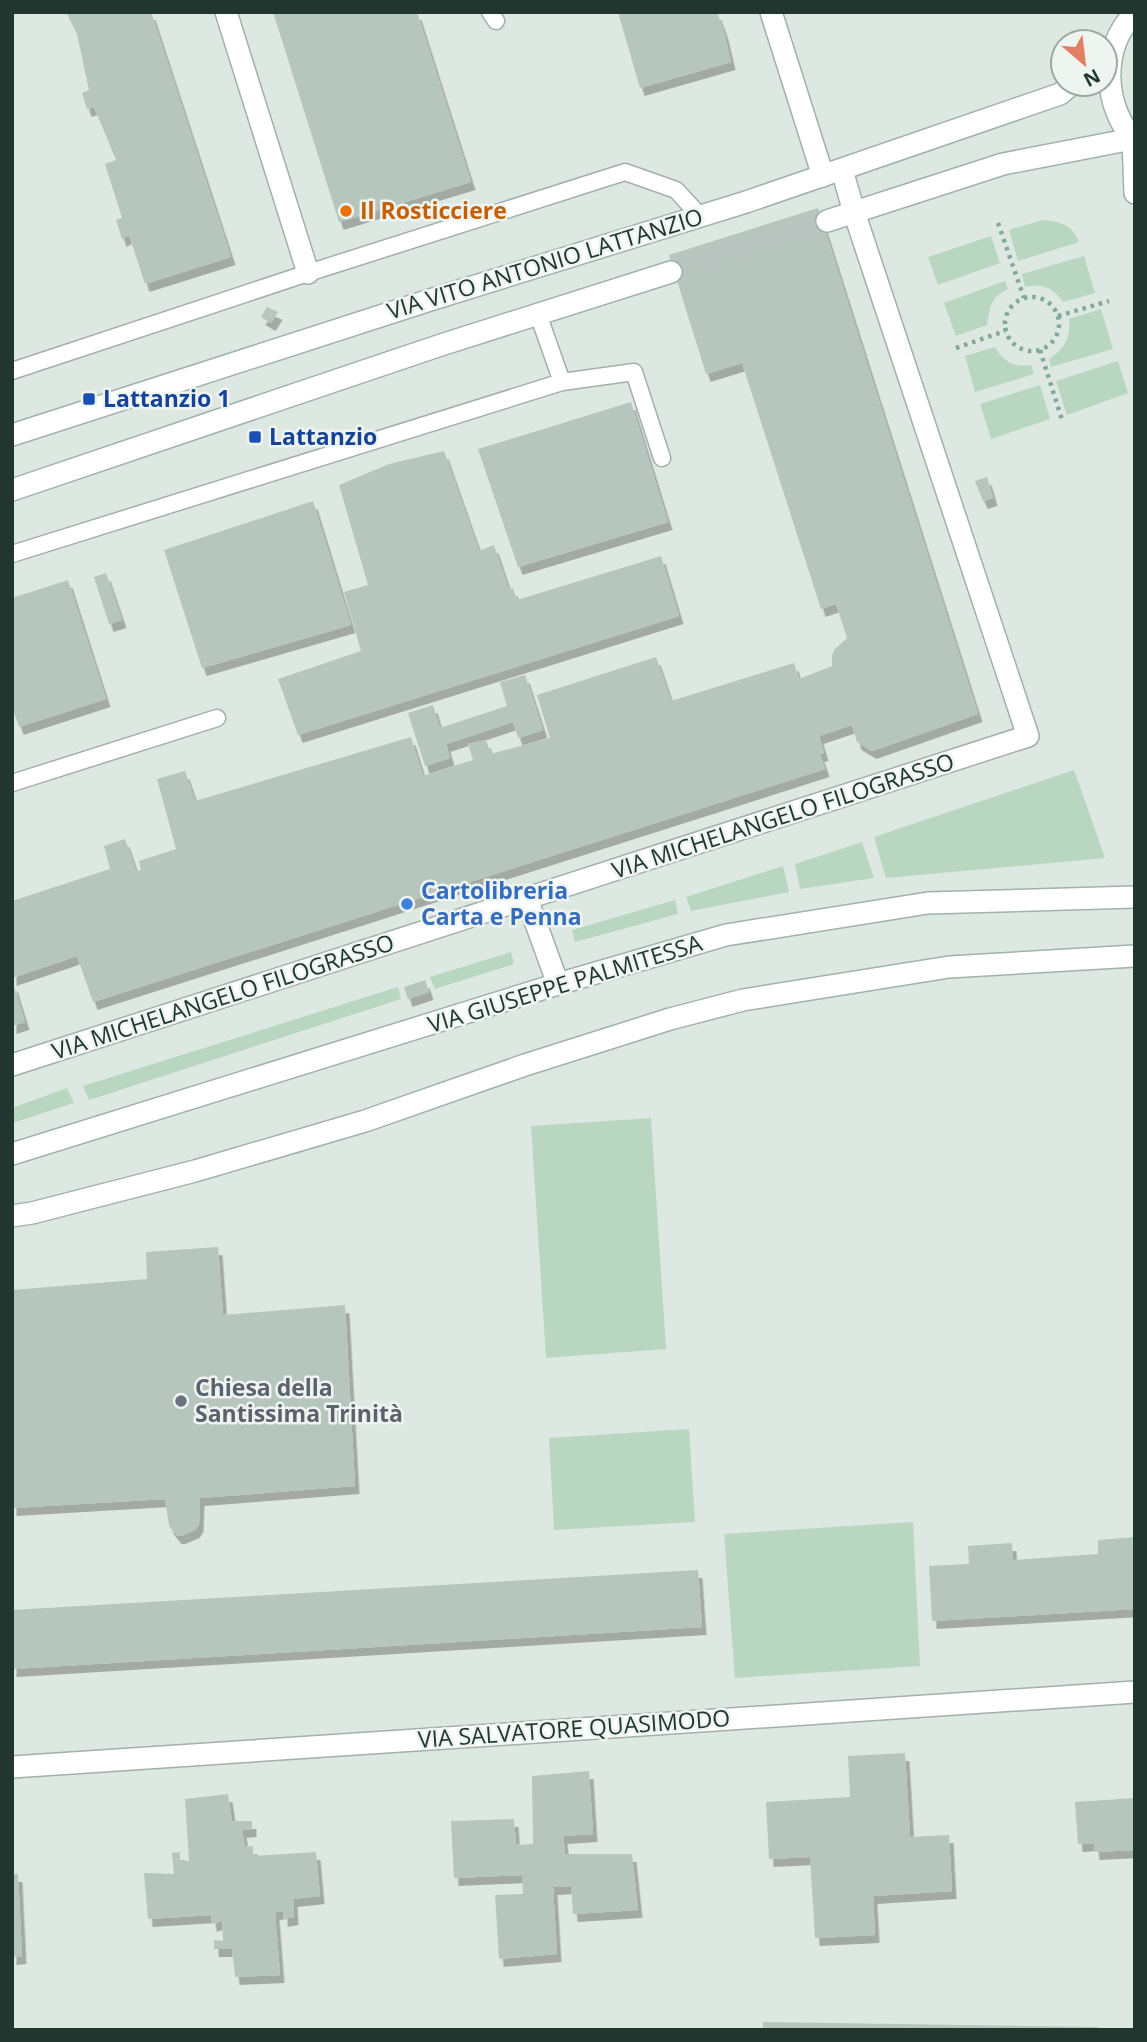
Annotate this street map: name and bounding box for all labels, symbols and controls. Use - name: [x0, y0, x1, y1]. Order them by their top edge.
- north arrow: [1049, 28, 1119, 98]
- text: N: [1079, 63, 1105, 93]
- place label: Il Rosticciere: [360, 194, 507, 226]
- street label: VIA VITO ANTONIO LATTANZIO: [383, 200, 706, 326]
- marker: Il Rosticciere: [338, 203, 354, 219]
- place label: Lattanzio 1: [103, 382, 230, 414]
- marker: Lattanzio 1: [81, 391, 97, 407]
- place label: Lattanzio: [269, 420, 377, 452]
- marker: Lattanzio: [247, 429, 263, 445]
- street label: VIA MICHELANGELO FILOGRASSO: [608, 745, 958, 886]
- place label: Cartolibreria Carta e Penna: [421, 874, 582, 932]
- marker: Cartolibreria Carta e Penna: [399, 896, 415, 912]
- street label: VIA MICHELANGELO FILOGRASSO: [48, 926, 398, 1067]
- street label: VIA GIUSEPPE PALMITESSA: [424, 926, 706, 1040]
- place label: Chiesa della Santissima Trinità: [195, 1371, 403, 1429]
- marker: Chiesa della Santissima Trinità: [173, 1393, 189, 1409]
- street label: VIA SALVATORE QUASIMODO: [417, 1701, 731, 1755]

